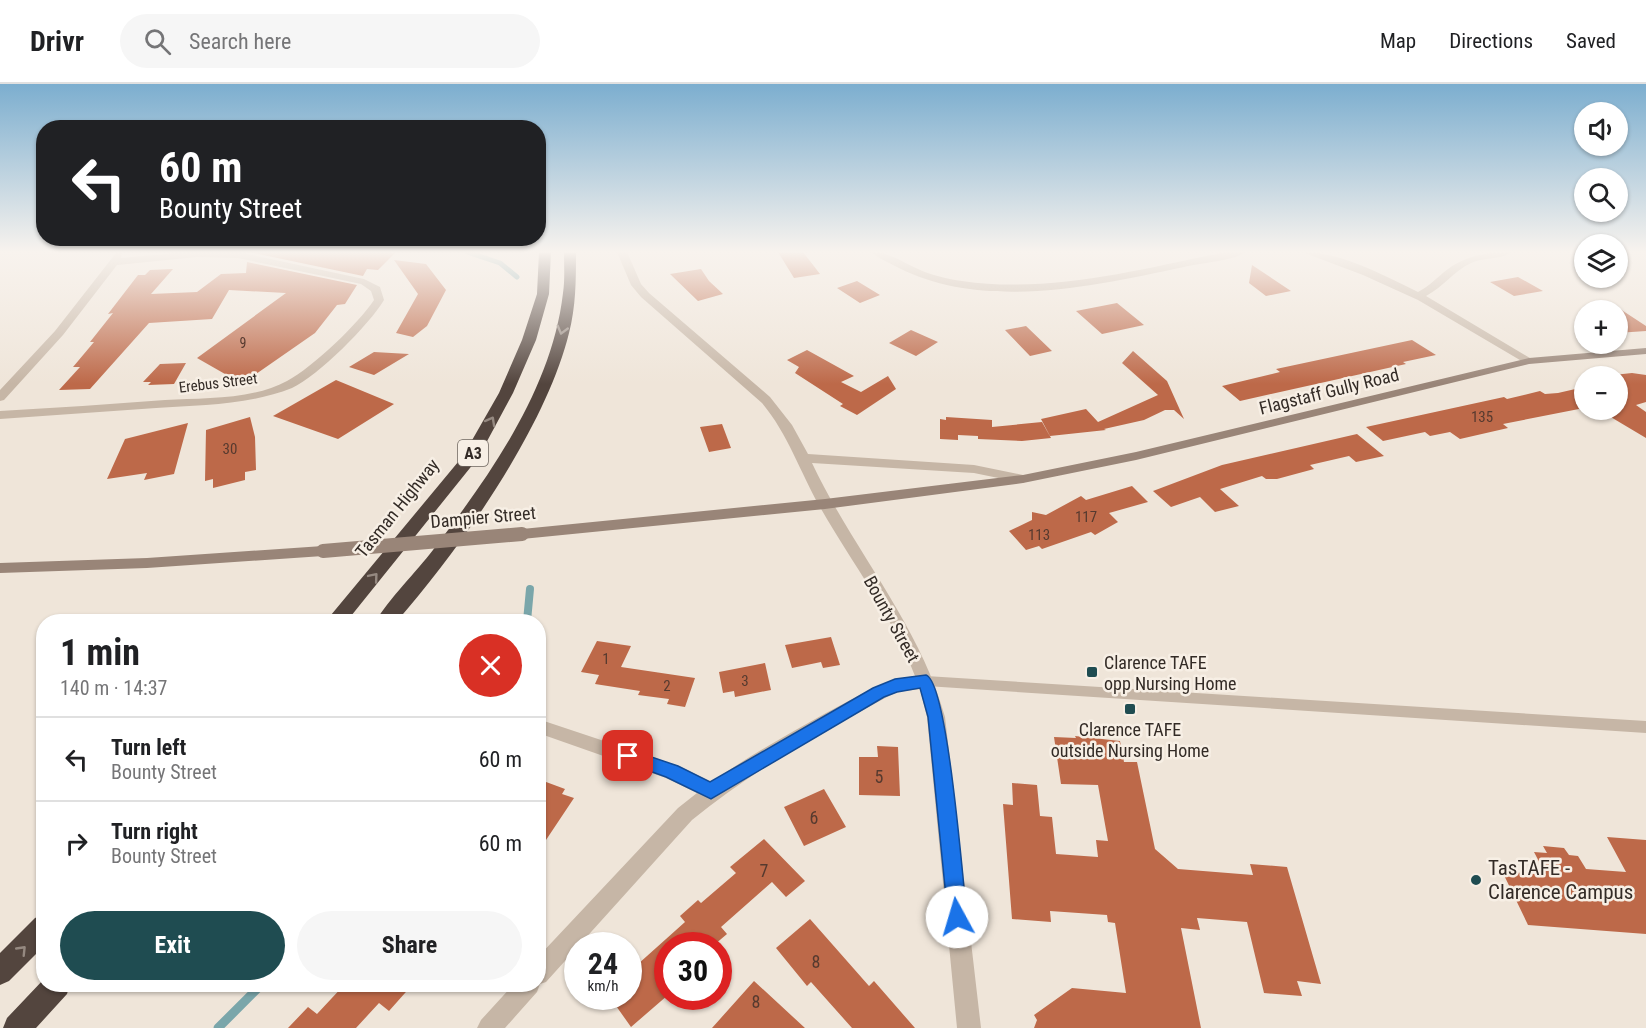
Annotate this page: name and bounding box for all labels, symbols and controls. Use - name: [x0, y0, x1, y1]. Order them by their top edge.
- search box: [120, 14, 540, 68]
- text: Drivr: [30, 25, 84, 58]
- icon: search: [141, 25, 174, 58]
- text: Search here: [189, 29, 291, 54]
- text: Map: [1380, 29, 1416, 53]
- text: Directions: [1449, 29, 1533, 53]
- text: Saved: [1566, 29, 1616, 53]
- map controls: [1574, 102, 1628, 420]
- button: sound: [1574, 102, 1628, 156]
- text: 60 m: [159, 143, 242, 192]
- icon: left: [60, 144, 138, 222]
- button: search: [1574, 168, 1628, 222]
- text: Bounty Street: [159, 193, 302, 225]
- button: layers: [1574, 234, 1628, 288]
- button: +: [1574, 300, 1628, 354]
- one-way arrow: [557, 325, 570, 335]
- house number: 9: [240, 335, 246, 351]
- street label: Flagstaff Gully Road: [1257, 363, 1401, 419]
- button: −: [1574, 366, 1628, 420]
- street label: Erebus Street: [178, 369, 258, 397]
- house number: 135: [1471, 408, 1493, 426]
- one-way arrow: [484, 417, 495, 427]
- house number: 30: [223, 440, 237, 458]
- road number: A3: [458, 440, 488, 466]
- street label: Tasman Highway: [351, 454, 443, 562]
- street label: Dampier Street: [429, 502, 537, 532]
- house number: 117: [1075, 508, 1097, 526]
- house number: 113: [1028, 526, 1050, 544]
- street label: Bounty Street: [860, 572, 924, 666]
- one-way arrow: [367, 573, 378, 584]
- text: 1 min: [60, 632, 140, 674]
- button: close: [459, 634, 522, 697]
- house number: 1: [602, 650, 610, 668]
- place label: Clarence TAFE opp Nursing Home: [1104, 652, 1237, 694]
- marker: Clarence TAFE opp Nursing Home: [1085, 665, 1099, 679]
- house number: 3: [741, 672, 749, 690]
- text: 140 m · 14:37: [60, 676, 167, 700]
- house number: 2: [663, 677, 671, 695]
- marker: Clarence TAFE outside Nursing Home: [1123, 702, 1137, 716]
- place label: Clarence TAFE outside Nursing Home: [1051, 719, 1209, 761]
- pin: [602, 730, 653, 781]
- text: Turn left: [111, 735, 186, 760]
- icon: arrive: [611, 739, 644, 772]
- icon: left: [60, 743, 93, 776]
- text: 60 m: [479, 747, 522, 772]
- text: Bounty Street: [111, 760, 217, 784]
- house number: 5: [875, 766, 884, 787]
- house number: 6: [810, 807, 818, 828]
- text: Turn right: [111, 819, 198, 844]
- icon: right: [60, 827, 93, 860]
- text: 60 m: [479, 831, 522, 856]
- text: Bounty Street: [111, 844, 217, 868]
- place label: TasTAFE - Clarence Campus: [1488, 856, 1633, 904]
- house number: 7: [760, 860, 769, 881]
- marker: TasTAFE - Clarence Campus: [1469, 873, 1483, 887]
- position arrow: [925, 885, 989, 949]
- button: Exit: [60, 911, 285, 980]
- button: Share: [297, 911, 522, 980]
- speed limit sign: 30: [654, 932, 732, 1010]
- one-way arrow: [14, 946, 25, 957]
- text: 24: [588, 946, 618, 981]
- house number: 8: [812, 951, 820, 972]
- text: km/h: [588, 977, 618, 995]
- house number: 8: [752, 991, 760, 1012]

